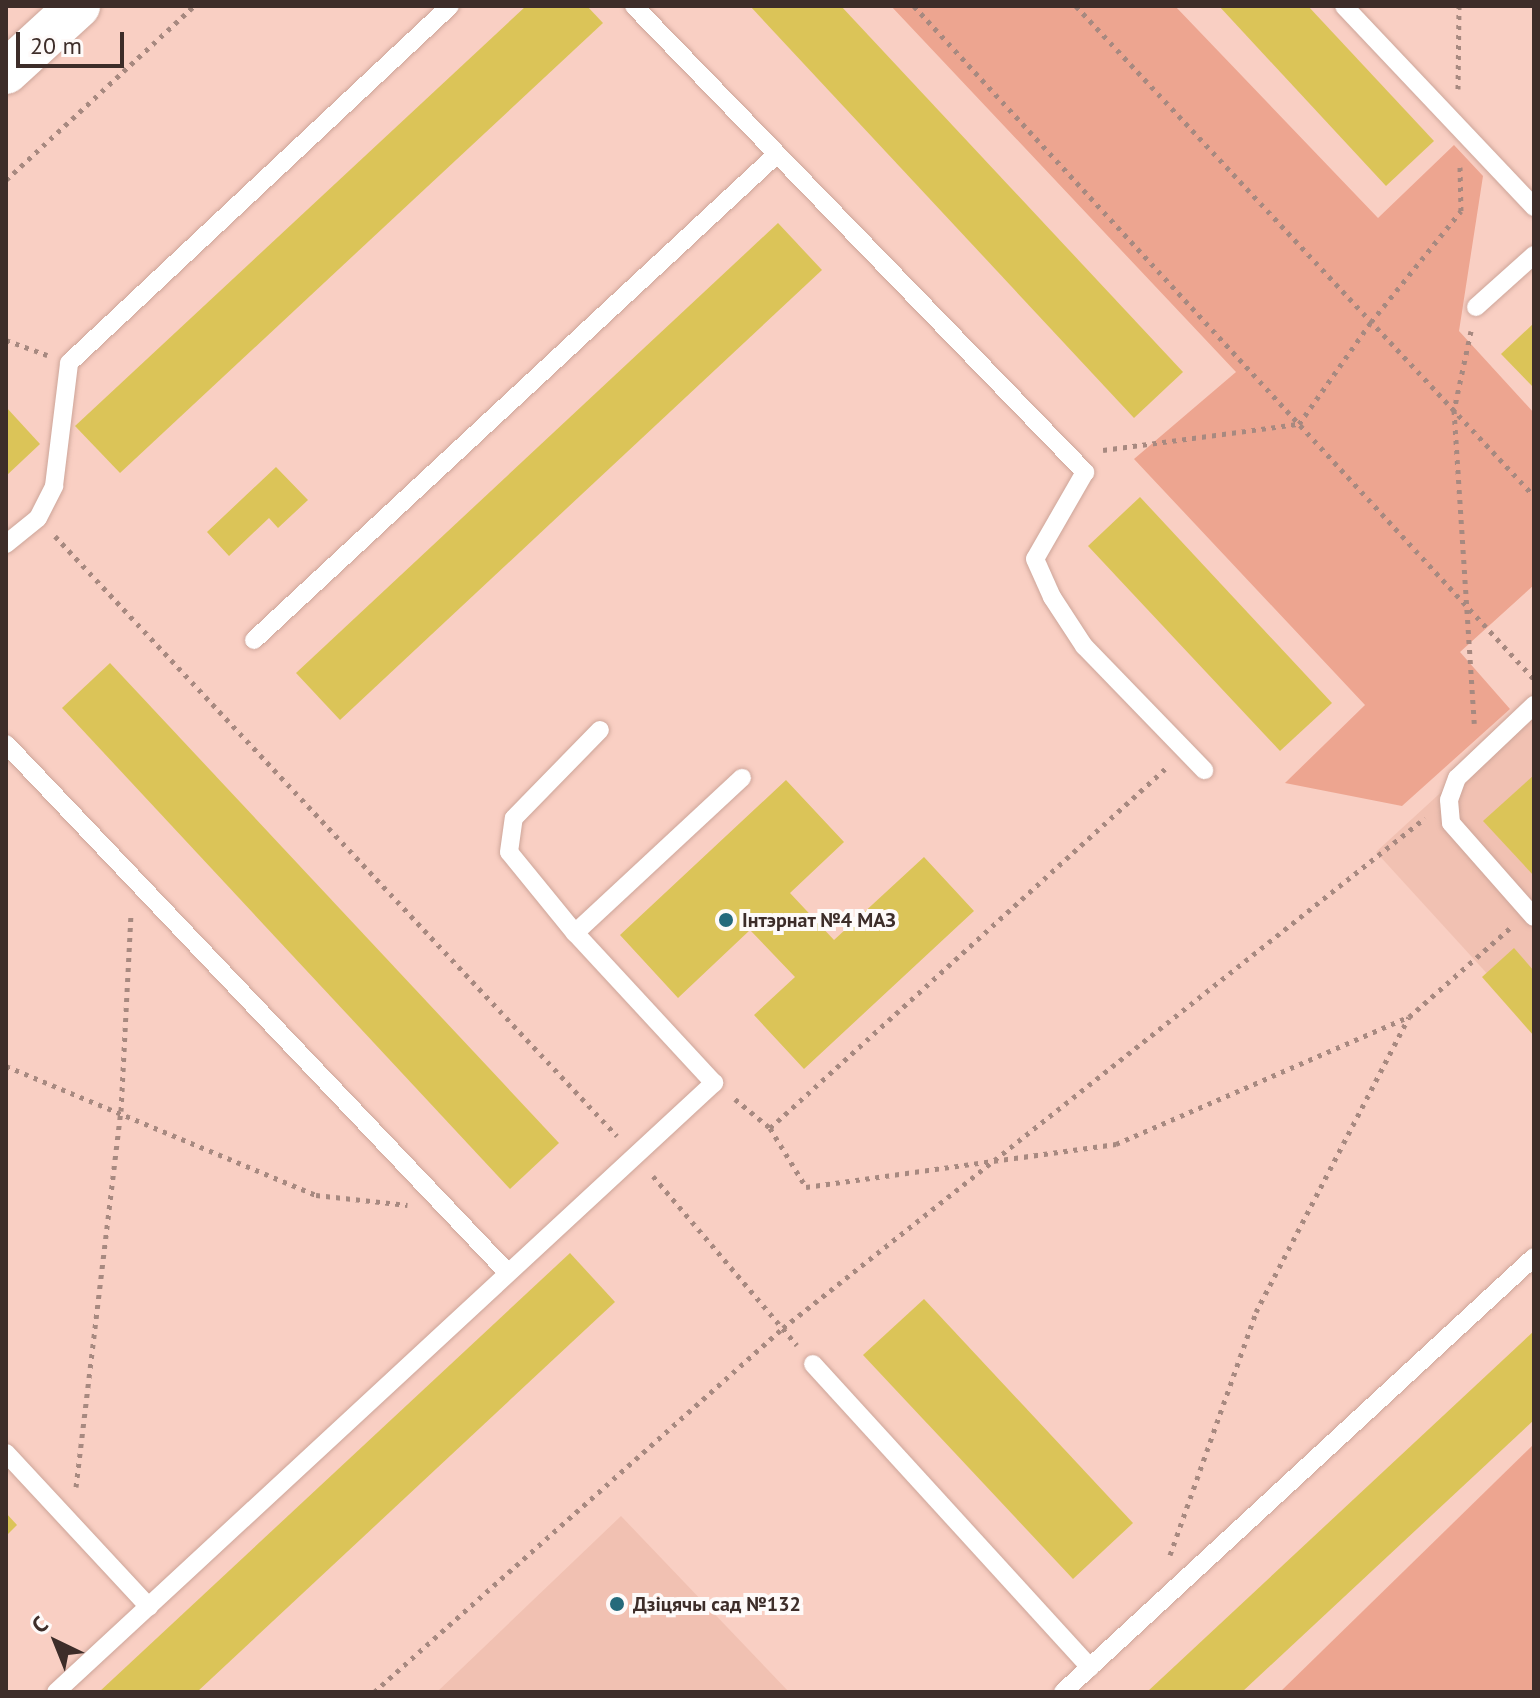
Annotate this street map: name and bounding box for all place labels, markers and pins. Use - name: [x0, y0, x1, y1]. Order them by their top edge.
- place label: Інтэрнат №4 МАЗ: [742, 908, 896, 932]
- marker: Інтэрнат №4 МАЗ: [717, 911, 735, 929]
- place label: Дзіцячы сад №132: [633, 1592, 801, 1616]
- marker: Дзіцячы сад №132: [608, 1595, 626, 1613]

